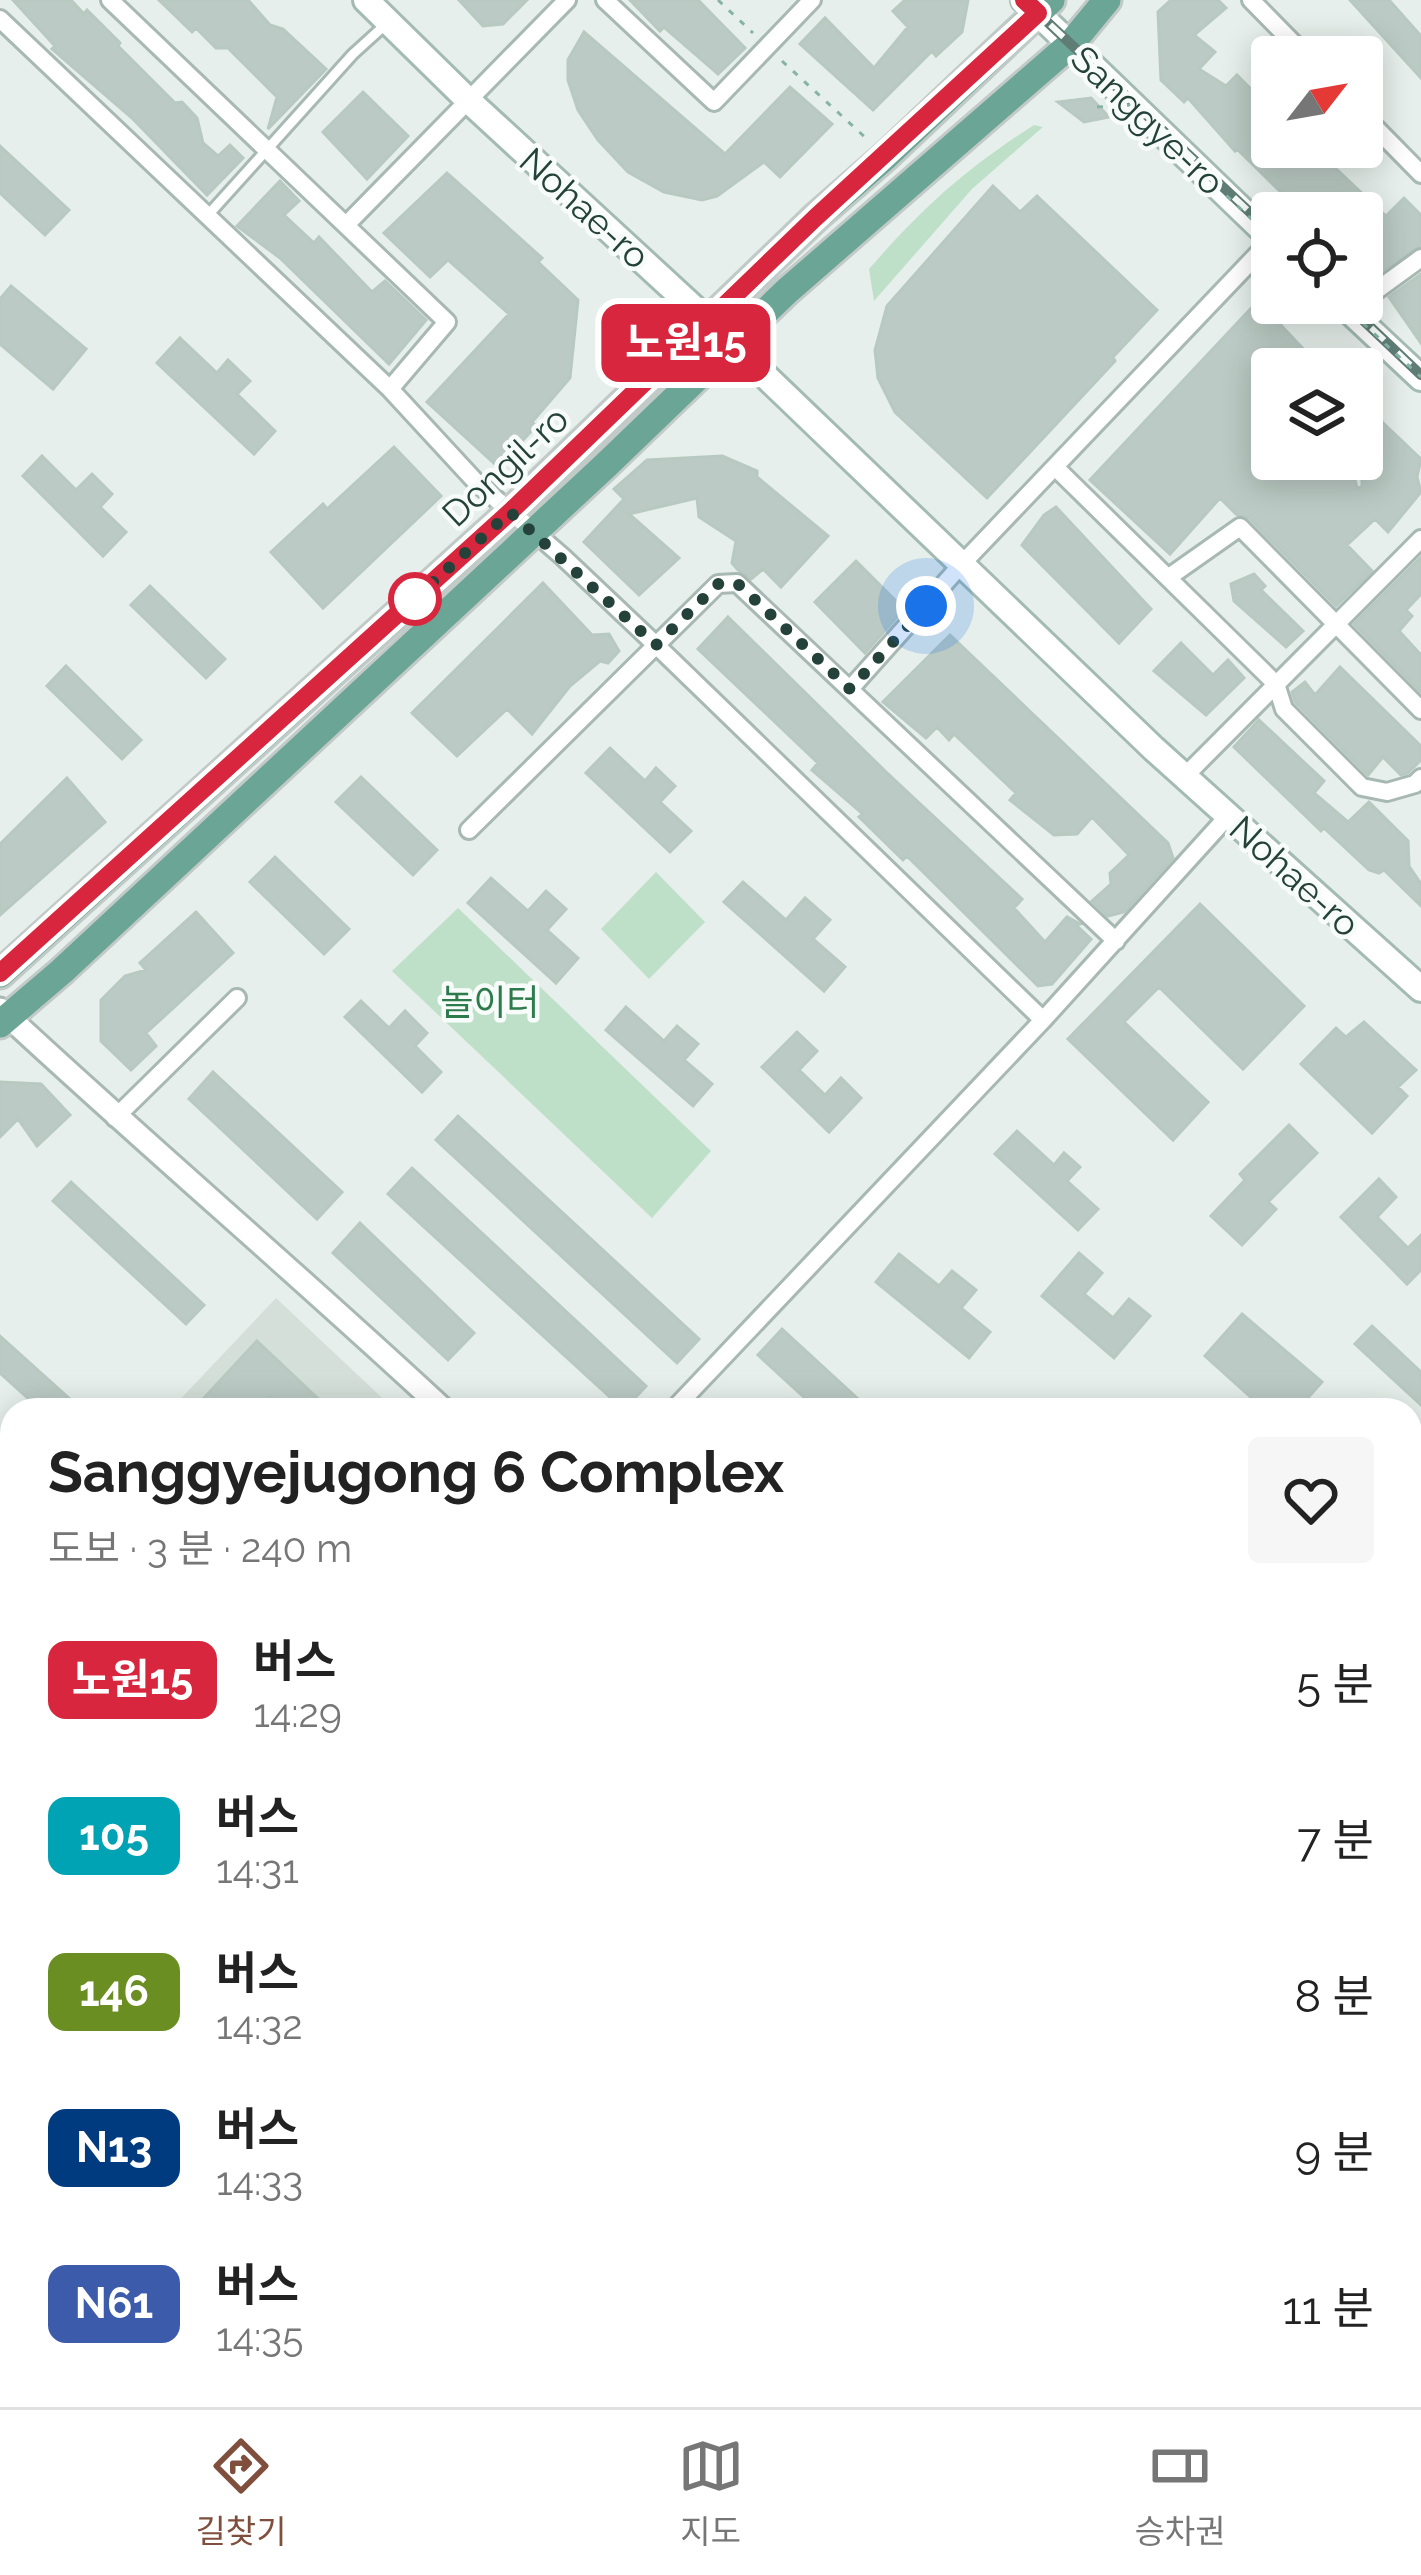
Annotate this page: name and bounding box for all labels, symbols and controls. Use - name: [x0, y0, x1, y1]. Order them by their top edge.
- north arrow: [1251, 36, 1383, 168]
- map controls: [1251, 36, 1383, 480]
- street label: Sanggye-ro: [1063, 37, 1233, 203]
- street label: Nohae-ro: [512, 139, 658, 277]
- button: locate: [1251, 192, 1383, 324]
- line badge: 노원15: [602, 304, 770, 382]
- text: 노원15: [625, 318, 747, 367]
- button: layers: [1251, 348, 1383, 480]
- street label: Dongil-ro: [434, 397, 576, 535]
- unlabelled marker: [390, 574, 440, 624]
- your location: [896, 576, 956, 636]
- street label: Nohae-ro: [1222, 807, 1368, 945]
- park label: 놀이터: [440, 981, 540, 1023]
- button: heart: [1248, 1437, 1374, 1563]
- text: Sanggyejugong 6 Complex: [48, 1438, 784, 1505]
- text: 도보 · 3 분 · 240 m: [48, 1525, 352, 1571]
- text: 버스: [253, 1635, 336, 1688]
- text: 노원15: [72, 1655, 193, 1704]
- text: 5 분: [1297, 1658, 1374, 1711]
- text: 14:29: [253, 1690, 342, 1736]
- text: 버스: [216, 1791, 299, 1844]
- text: 105: [79, 1811, 149, 1860]
- text: 7 분: [1297, 1814, 1374, 1867]
- text: 14:31: [216, 1846, 299, 1892]
- text: 버스: [216, 1947, 299, 2000]
- text: 146: [79, 1967, 149, 2016]
- text: 8 분: [1294, 1970, 1374, 2023]
- text: 14:32: [216, 2002, 302, 2048]
- text: 버스: [216, 2103, 299, 2156]
- text: N13: [76, 2123, 152, 2172]
- text: 9 분: [1295, 2126, 1374, 2179]
- text: 14:33: [216, 2158, 303, 2204]
- text: 버스: [216, 2259, 299, 2312]
- text: N61: [75, 2279, 153, 2328]
- text: 11 분: [1283, 2282, 1374, 2335]
- text: 14:35: [216, 2314, 303, 2360]
- tab: 길찾기: [195, 2433, 287, 2553]
- tab: 지도: [678, 2433, 744, 2553]
- tab: 승차권: [1134, 2433, 1226, 2553]

